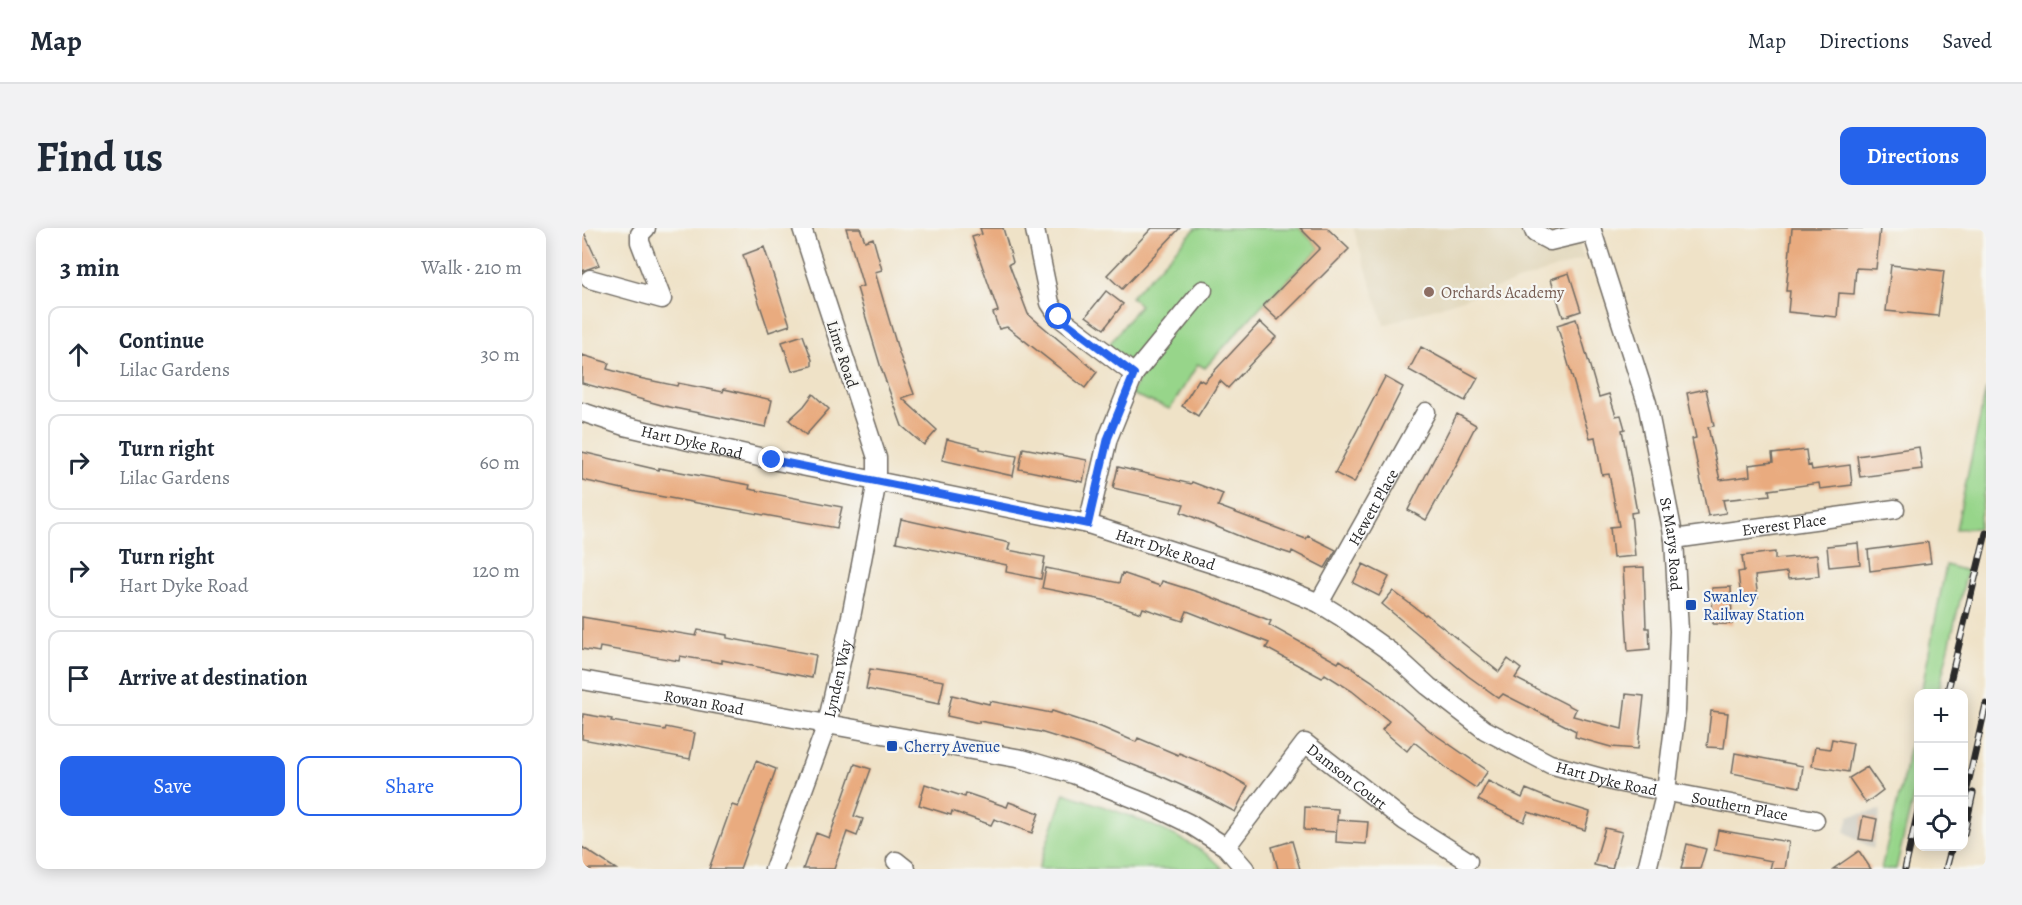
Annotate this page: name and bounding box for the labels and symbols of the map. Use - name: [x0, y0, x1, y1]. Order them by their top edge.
- place label: Orchards Academy: [1441, 282, 1565, 304]
- marker: Orchards Academy: [1422, 285, 1436, 299]
- route start: [1045, 303, 1071, 329]
- street label: Lime Road: [821, 318, 863, 391]
- street label: Hart Dyke Road: [639, 420, 745, 465]
- route end: [758, 446, 784, 472]
- street label: Hewett Place: [1343, 465, 1404, 550]
- street label: St Marys Road: [1654, 495, 1687, 592]
- street label: Everest Place: [1741, 508, 1828, 542]
- street label: Hart Dyke Road: [1113, 524, 1218, 576]
- place label: Swanley Railway Station: [1703, 586, 1805, 626]
- marker: Swanley Railway Station: [1684, 598, 1698, 612]
- street label: Lynden Way: [819, 637, 858, 720]
- street label: Rowan Road: [662, 685, 746, 721]
- place label: Cherry Avenue: [904, 736, 1000, 758]
- street label: Damson Court: [1302, 738, 1391, 815]
- marker: Cherry Avenue: [885, 739, 899, 753]
- street label: Hart Dyke Road: [1553, 756, 1659, 802]
- street label: Southern Place: [1690, 787, 1790, 827]

